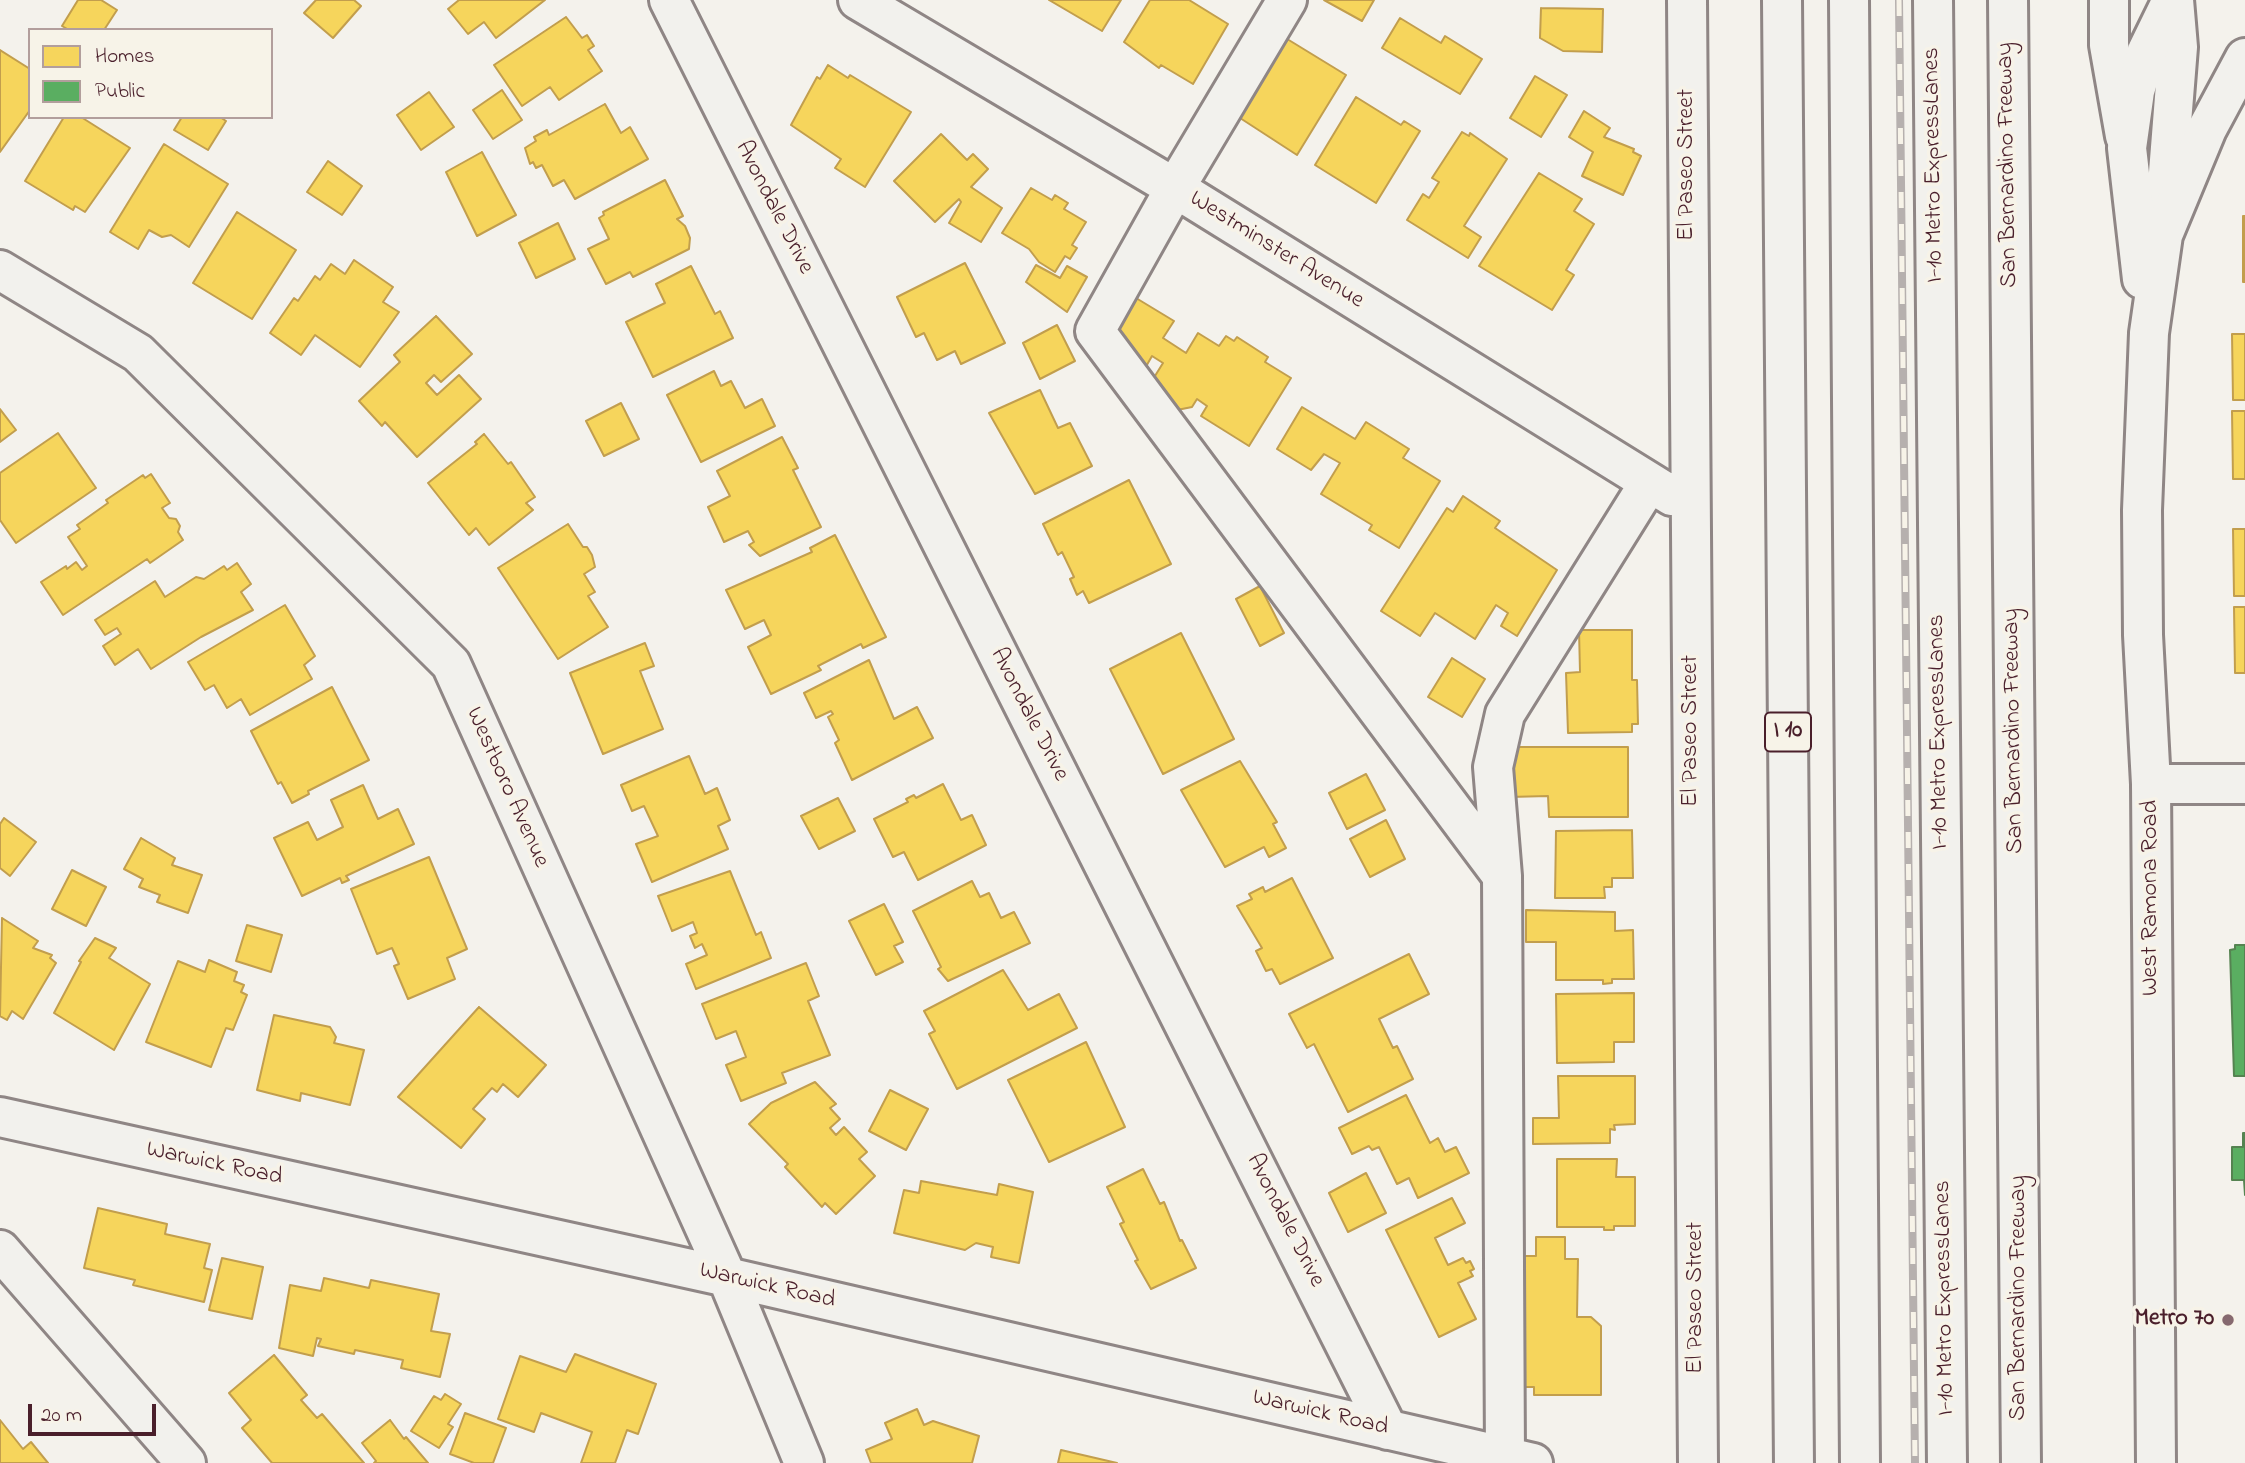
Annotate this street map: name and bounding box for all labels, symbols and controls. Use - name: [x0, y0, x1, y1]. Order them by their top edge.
- legend: [28, 28, 273, 119]
- text: Homes: [95, 42, 155, 72]
- street label: San Bernardino Freeway: [1992, 42, 2026, 288]
- street label: I-10 Metro ExpressLanes: [1919, 47, 1951, 283]
- text: Public: [95, 77, 145, 107]
- street label: El Paseo Street: [1674, 89, 1702, 241]
- street label: Avondale Drive: [727, 137, 819, 279]
- street label: Westminster Avenue: [1183, 186, 1369, 316]
- street label: San Bernardino Freeway: [1998, 608, 2032, 854]
- street label: I-10 Metro ExpressLanes: [1924, 614, 1956, 850]
- street label: Avondale Drive: [982, 644, 1074, 786]
- street label: El Paseo Street: [1678, 655, 1706, 807]
- street label: Westboro Avenue: [458, 703, 554, 873]
- road number: I 10: [1765, 712, 1811, 752]
- street label: West Ramona Road: [2138, 800, 2166, 996]
- street label: Warwick Road: [143, 1137, 285, 1193]
- street label: Avondale Drive: [1238, 1150, 1330, 1292]
- street label: San Bernardino Freeway: [2006, 1175, 2034, 1421]
- street label: I-10 Metro ExpressLanes: [1930, 1180, 1962, 1416]
- street label: El Paseo Street: [1683, 1222, 1711, 1374]
- street label: Warwick Road: [696, 1257, 838, 1317]
- place label: Metro 70: [2134, 1306, 2214, 1334]
- marker: Metro 70: [2220, 1312, 2236, 1328]
- street label: Warwick Road: [1249, 1384, 1391, 1444]
- scale bar: [32, 1390, 159, 1434]
- text: 20 m: [41, 1401, 82, 1431]

